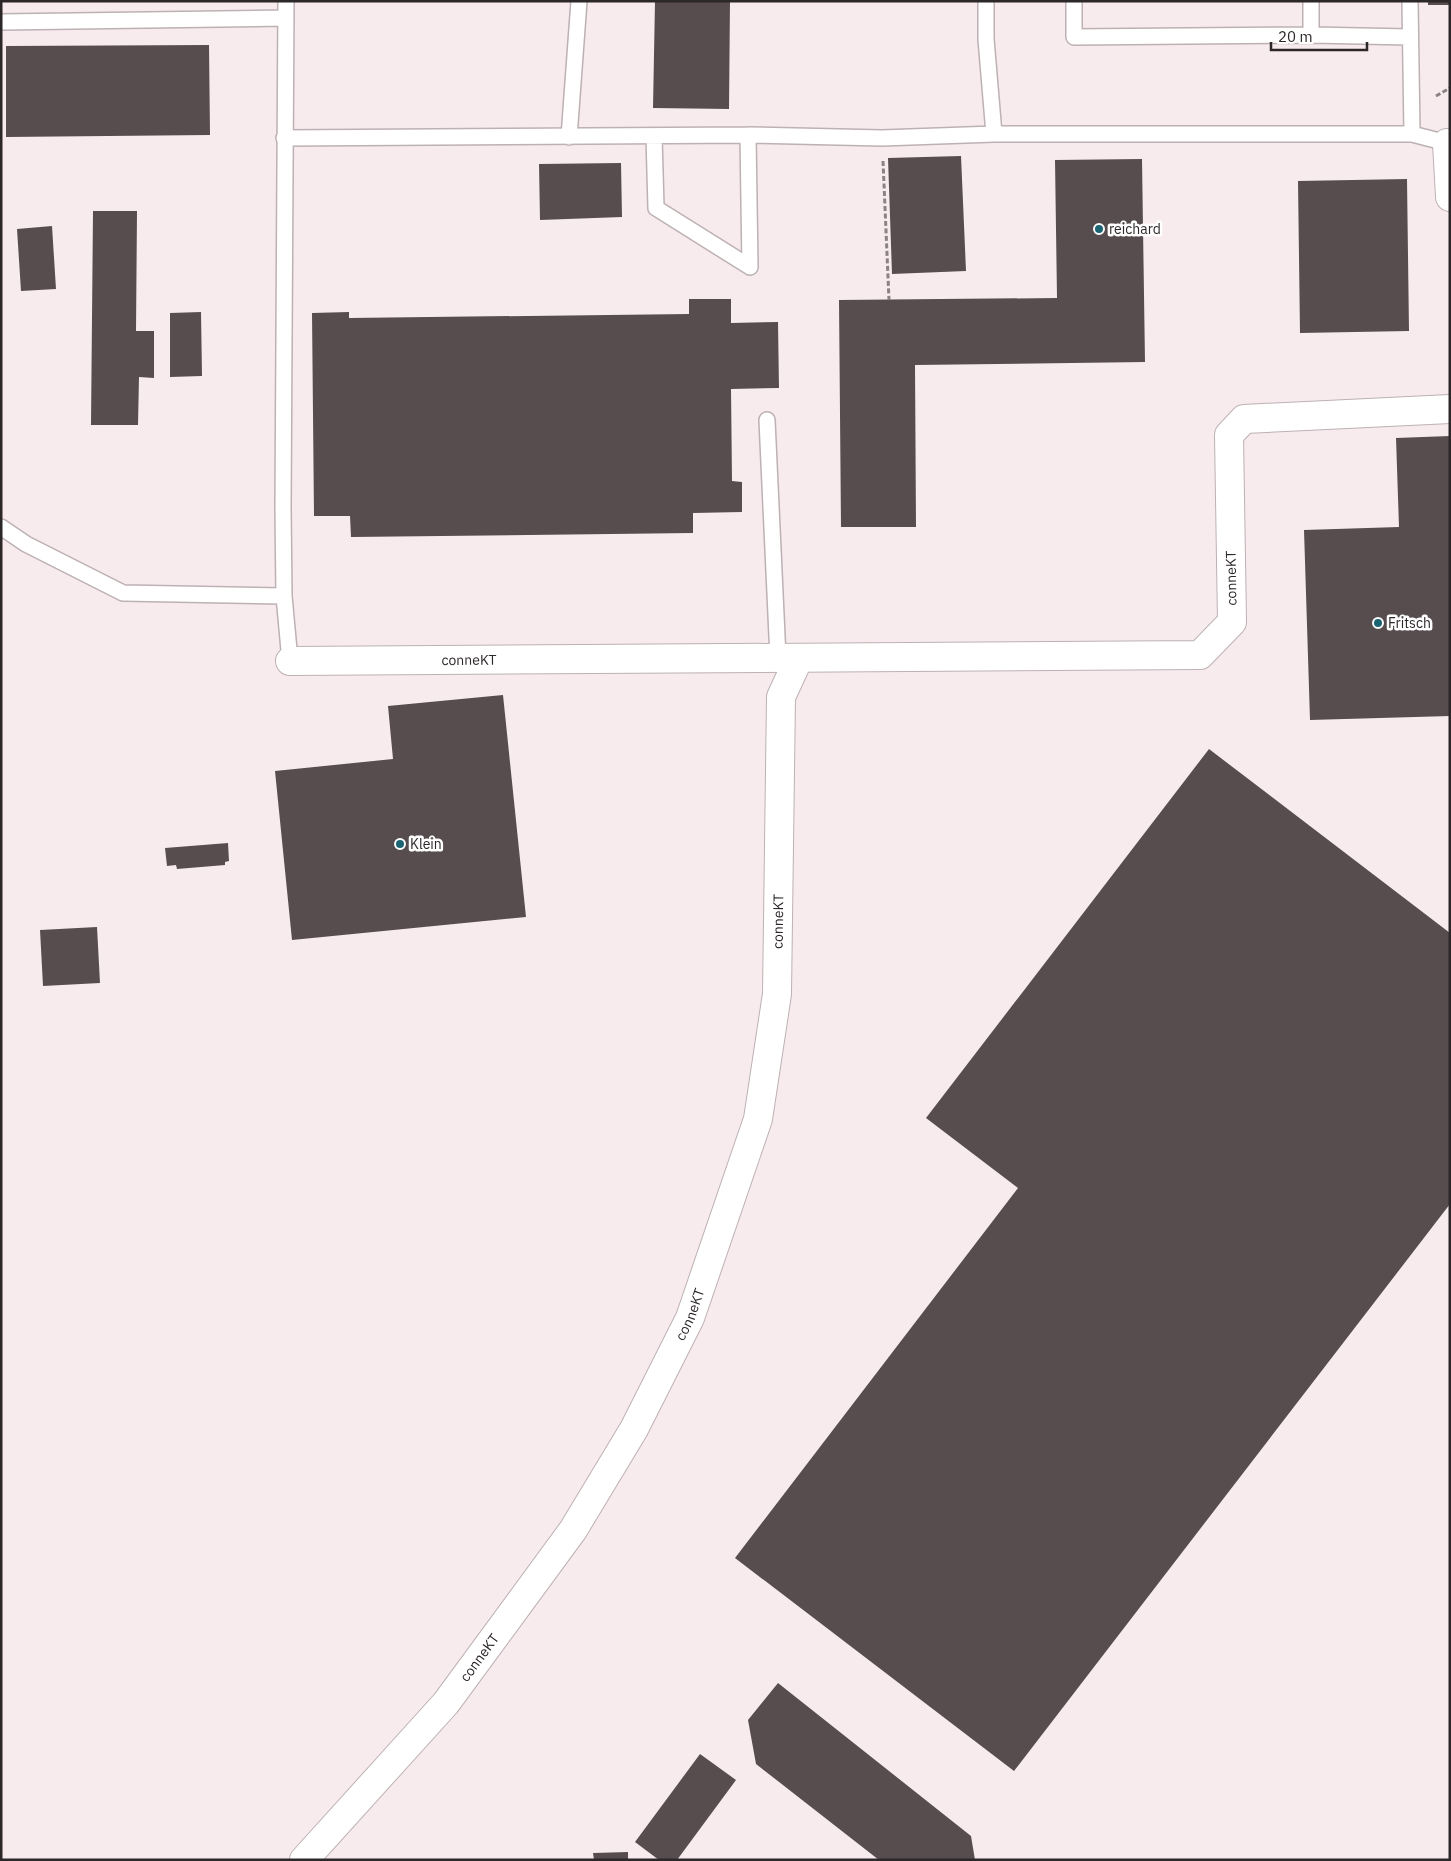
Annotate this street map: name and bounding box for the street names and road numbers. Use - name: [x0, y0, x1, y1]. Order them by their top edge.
- street label: conneKT: [1222, 550, 1240, 606]
- street label: conneKT: [441, 651, 497, 669]
- street label: conneKT: [769, 894, 787, 949]
- street label: conneKT: [671, 1286, 709, 1344]
- street label: conneKT: [456, 1630, 503, 1685]

